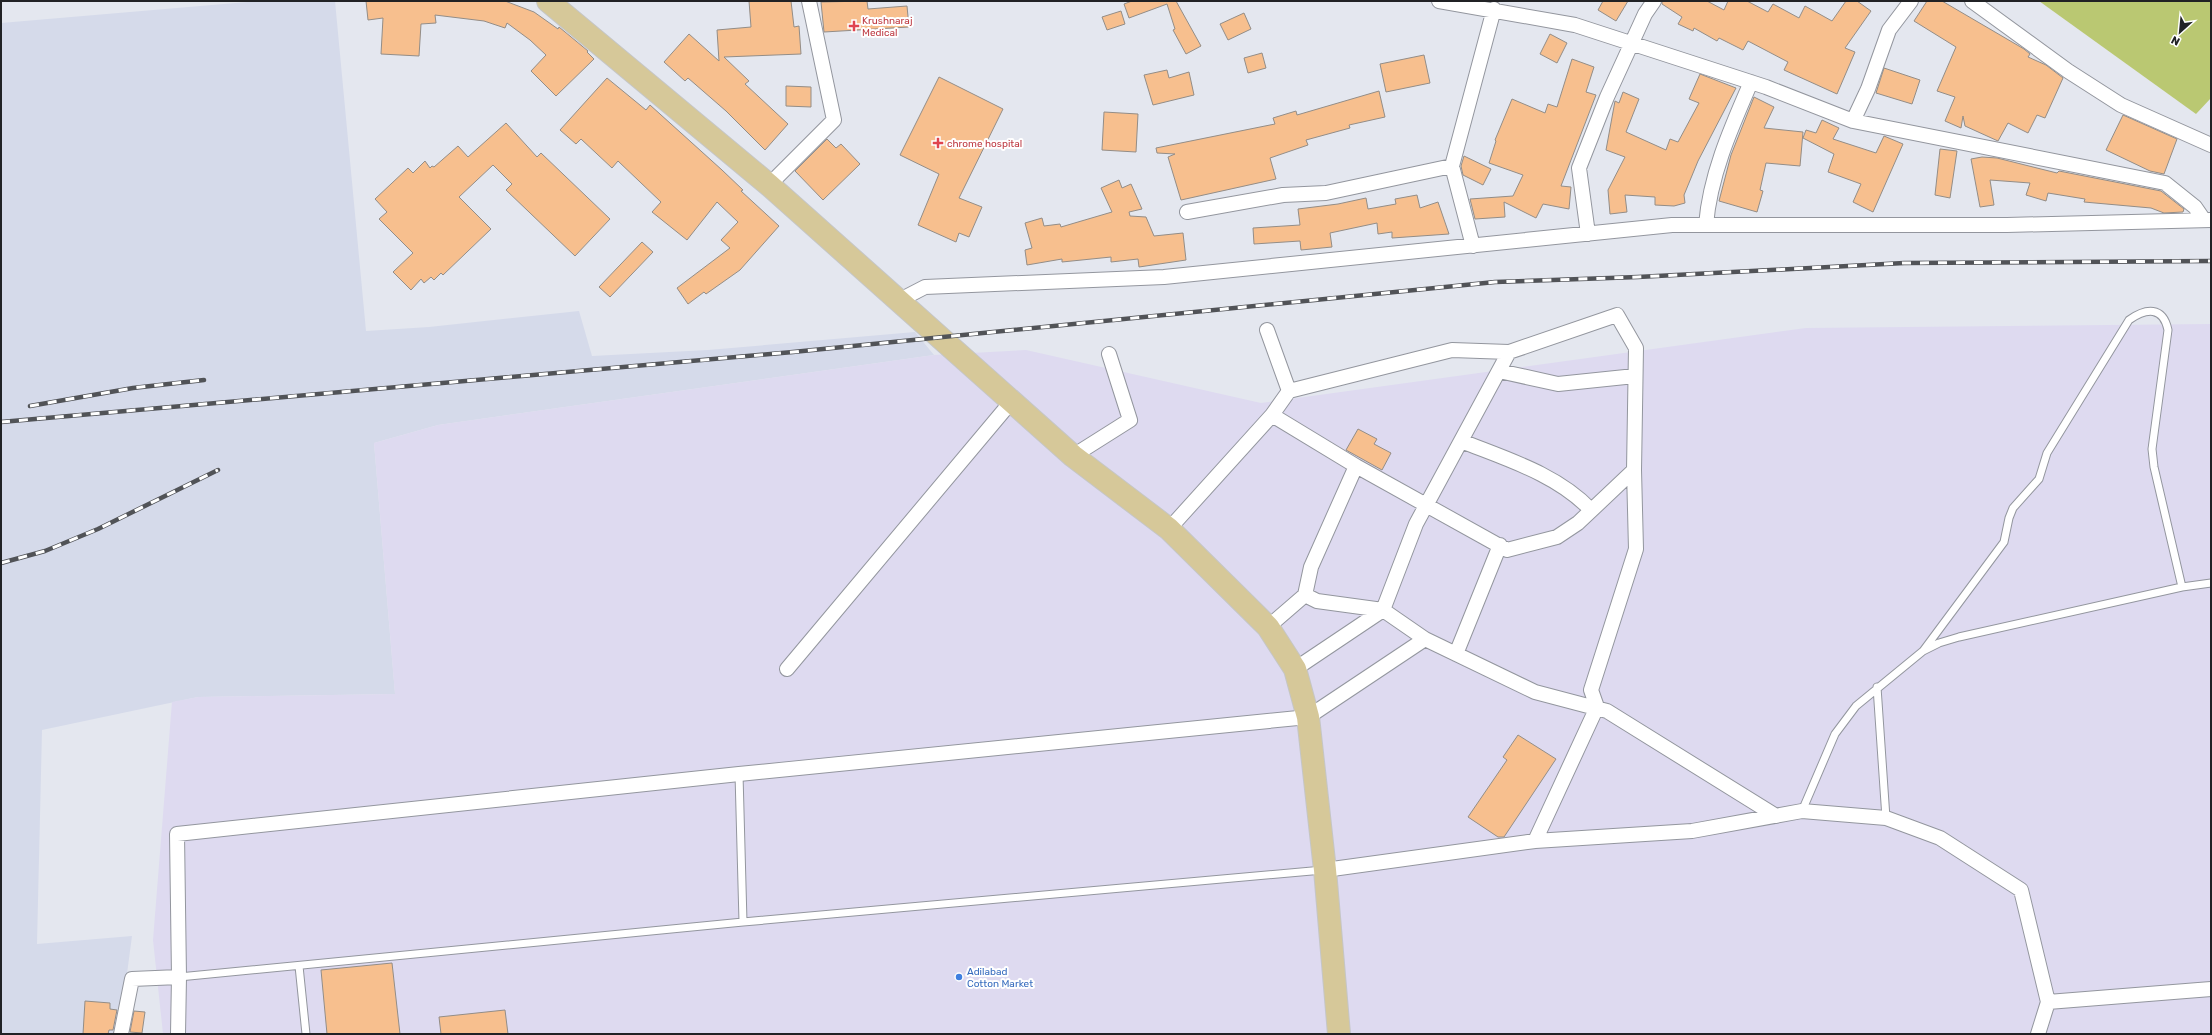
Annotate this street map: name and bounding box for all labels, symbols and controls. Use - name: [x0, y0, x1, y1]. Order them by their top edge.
- north arrow: [2160, 12, 2200, 52]
- place label: Krushnaraj Medical: [862, 15, 912, 39]
- marker: Krushnaraj Medical: [849, 21, 859, 31]
- text: N: [2169, 33, 2182, 48]
- marker: chrome hospital: [932, 137, 944, 149]
- place label: chrome hospital: [947, 138, 1022, 150]
- place label: Adilabad Cotton Market: [967, 966, 1033, 990]
- marker: Adilabad Cotton Market: [954, 972, 964, 982]

